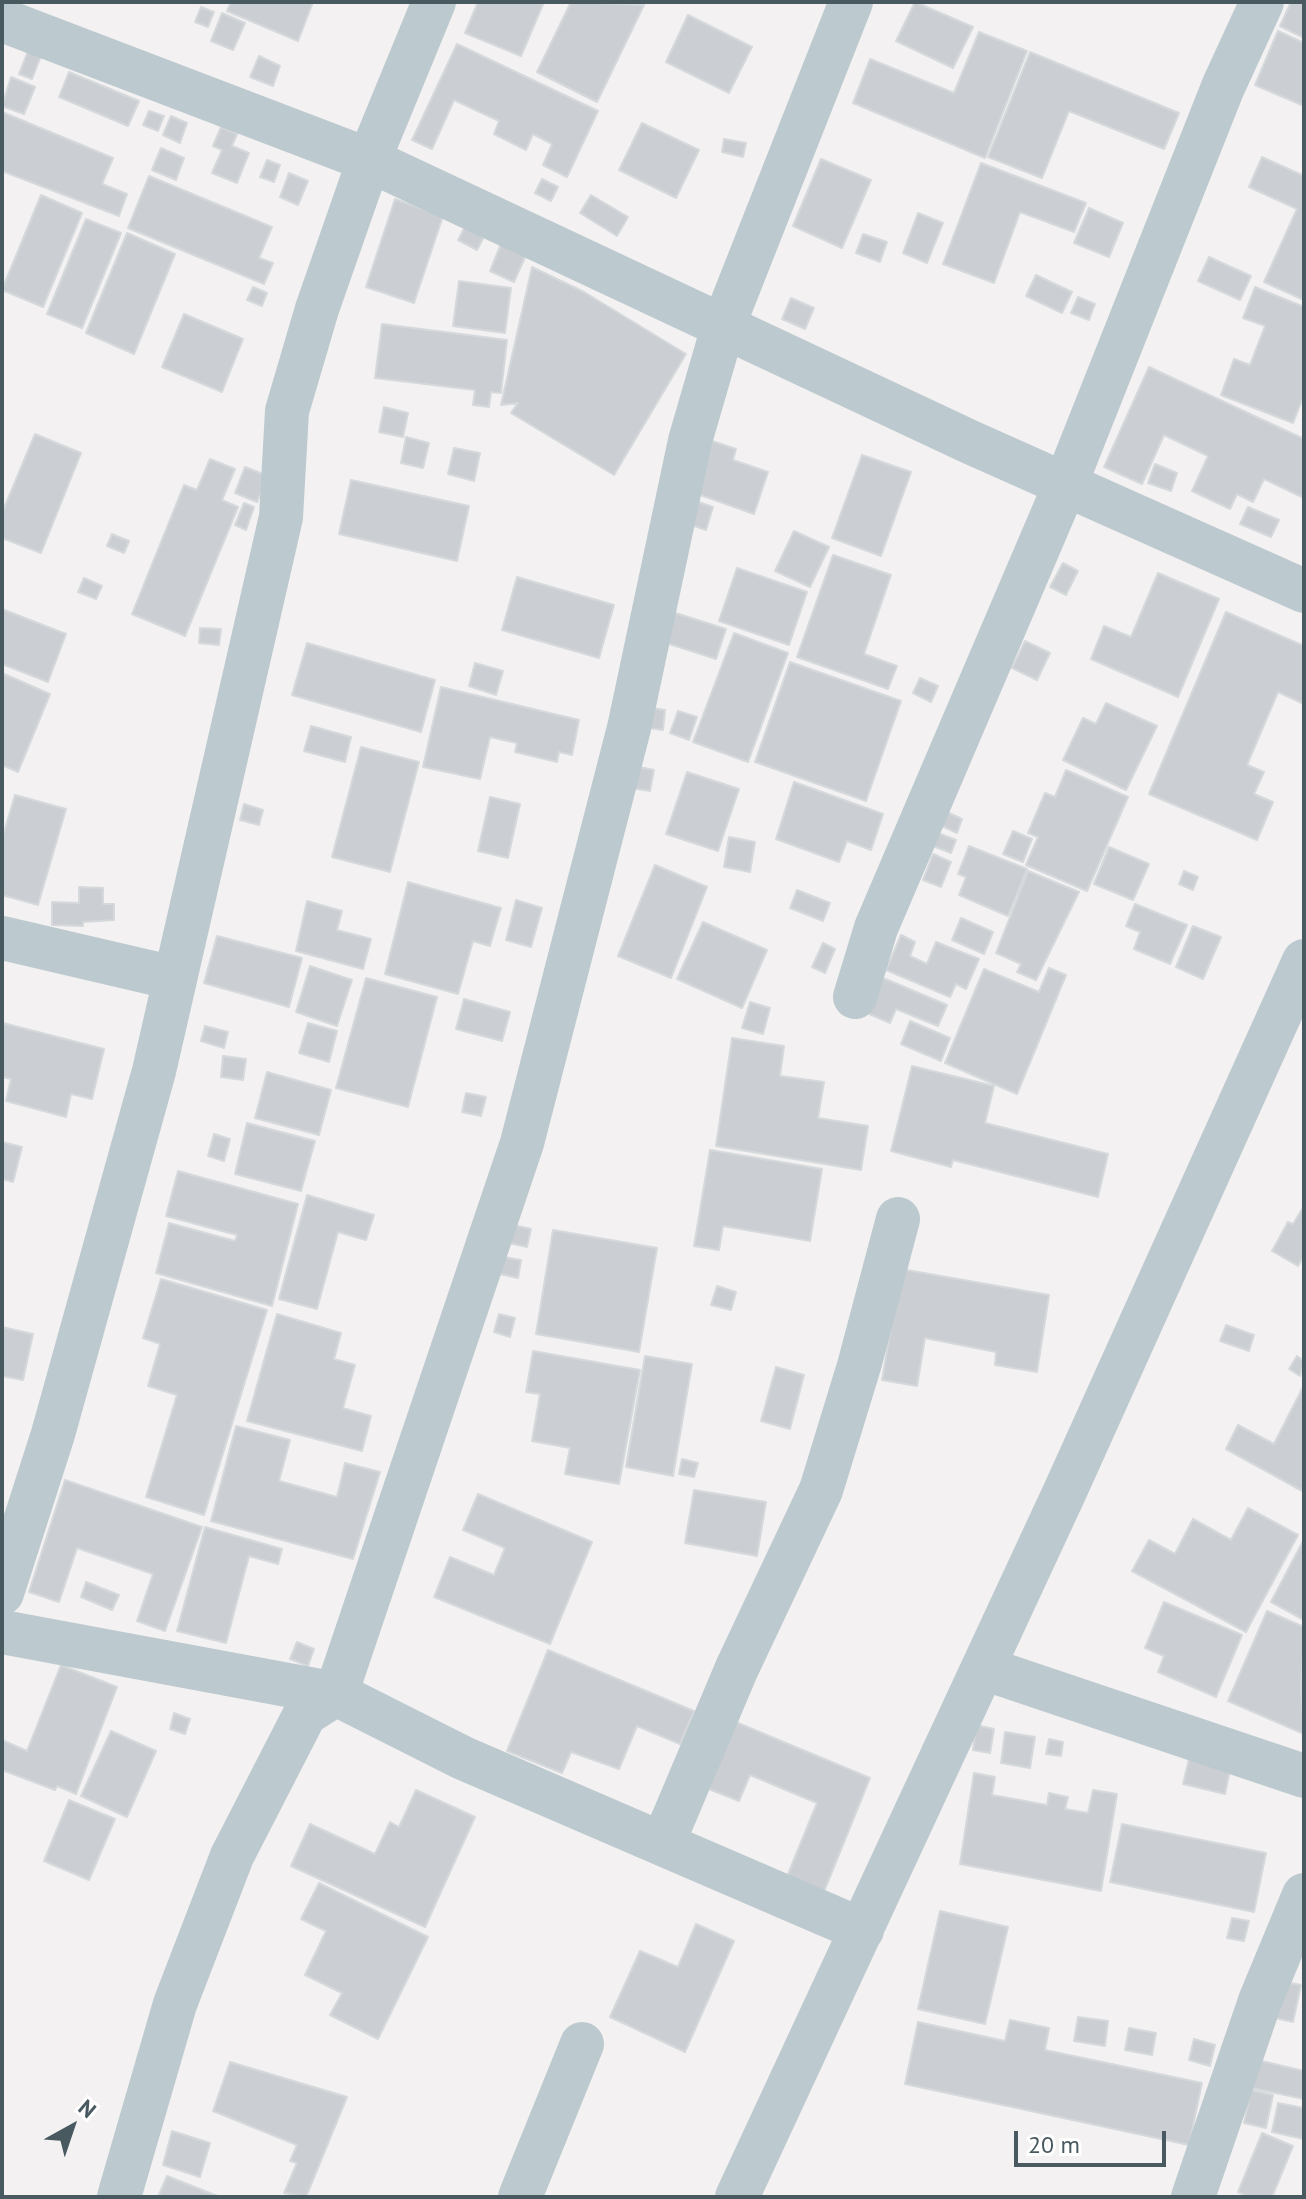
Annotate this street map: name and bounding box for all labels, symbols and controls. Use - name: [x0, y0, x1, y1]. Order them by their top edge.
- north arrow: [32, 2087, 112, 2167]
- text: N: [73, 2093, 102, 2124]
- scale bar: [1018, 2115, 1170, 2165]
- text: 20 m: [1028, 2129, 1080, 2160]

